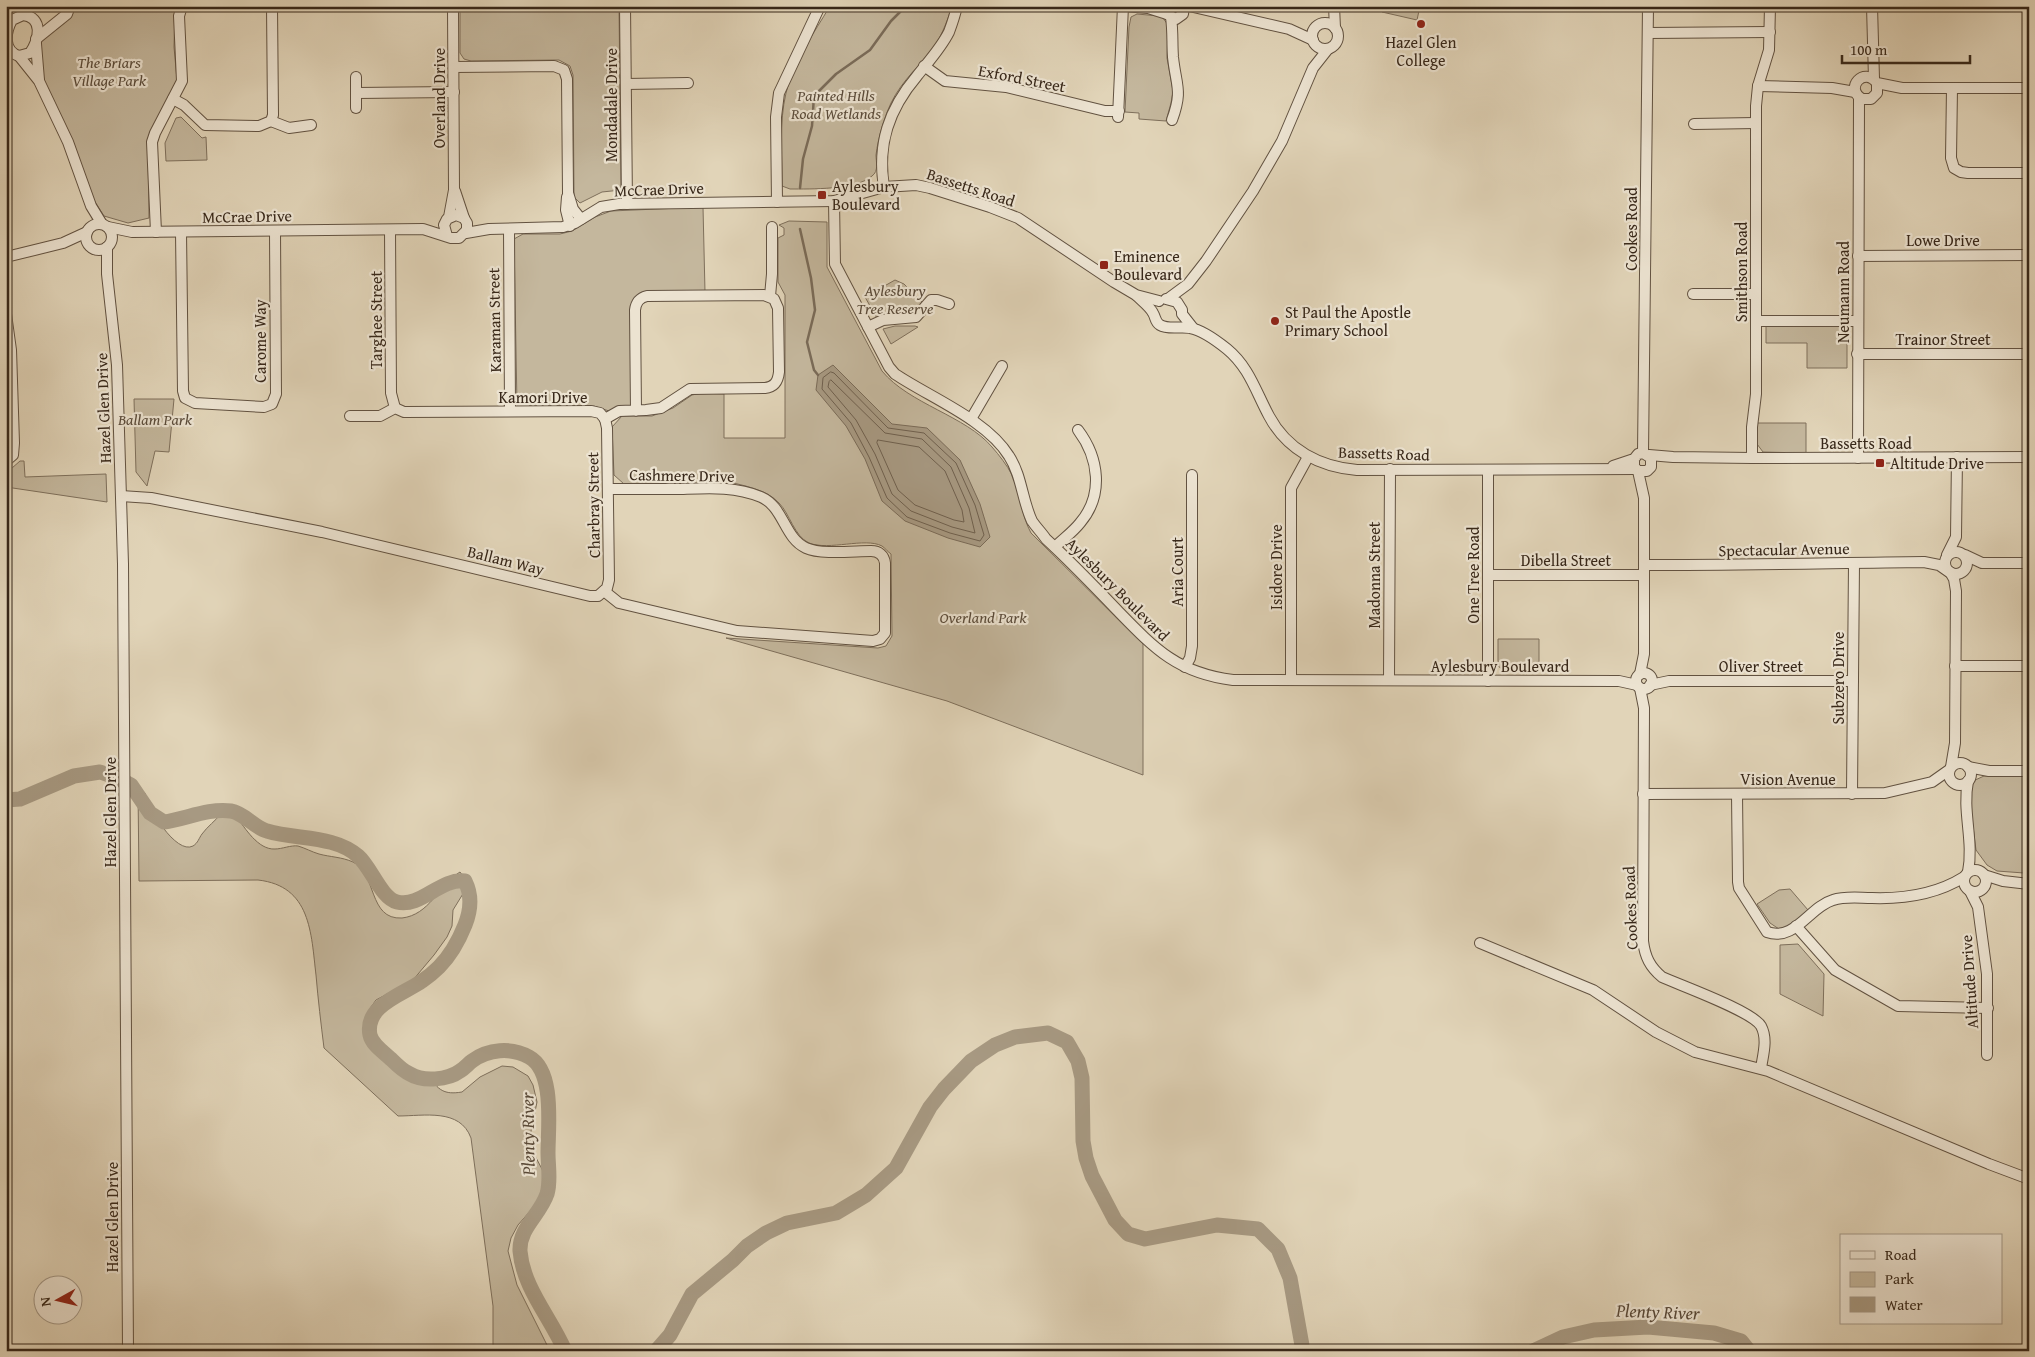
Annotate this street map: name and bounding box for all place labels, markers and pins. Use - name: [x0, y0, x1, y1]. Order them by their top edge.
- marker: Hazel Glen College: [1415, 18, 1427, 30]
- place label: Hazel Glen College: [1385, 30, 1457, 72]
- place label: Aylesbury Boulevard: [832, 174, 901, 216]
- marker: Aylesbury Boulevard: [816, 189, 828, 201]
- place label: Eminence Boulevard: [1114, 244, 1183, 286]
- marker: Eminence Boulevard: [1098, 259, 1110, 271]
- place label: St Paul the Apostle Primary School: [1285, 300, 1411, 342]
- marker: St Paul the Apostle Primary School: [1269, 315, 1281, 327]
- place label: Altitude Drive: [1890, 451, 1984, 475]
- marker: Altitude Drive: [1874, 457, 1886, 469]

